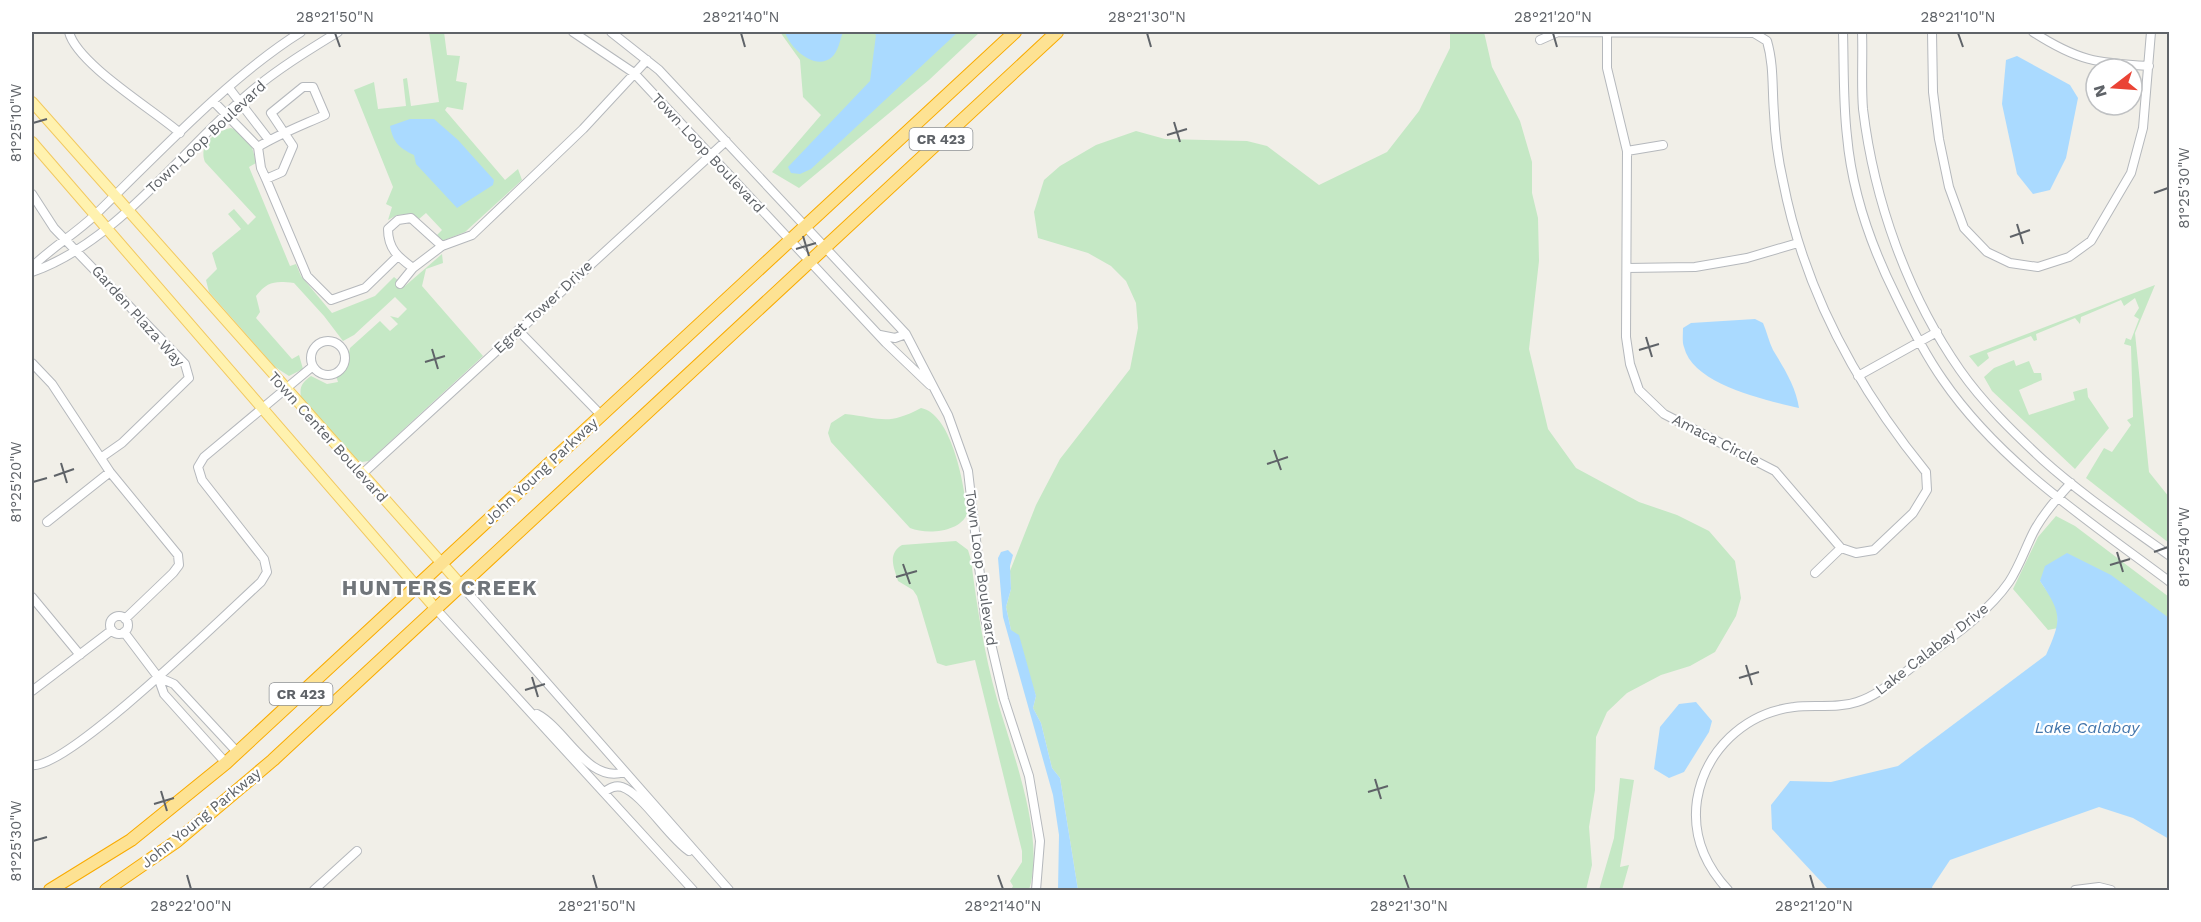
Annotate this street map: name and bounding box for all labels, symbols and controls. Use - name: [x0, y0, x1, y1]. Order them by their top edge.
- text: 28°21'50"N: [296, 8, 374, 26]
- text: 28°21'40"N: [702, 8, 780, 26]
- text: 28°21'30"N: [1108, 8, 1186, 26]
- text: 28°21'20"N: [1514, 8, 1592, 26]
- text: 28°21'10"N: [1920, 8, 1996, 26]
- north arrow: [2084, 57, 2144, 117]
- street label: Town Loop Boulevard: [143, 77, 269, 197]
- text: N: [2089, 83, 2111, 100]
- text: 81°25'10"W: [7, 84, 25, 162]
- street label: Town Loop Boulevard: [648, 90, 768, 216]
- road number: CR 423: [910, 128, 972, 150]
- text: 81°25'30"W: [2175, 147, 2193, 229]
- street label: Egret Tower Drive: [490, 257, 596, 357]
- street label: Garden Plaza Way: [88, 262, 188, 371]
- street label: Town Center Boulevard: [265, 368, 391, 506]
- street label: Amaca Circle: [1669, 410, 1763, 470]
- street label: John Young Parkway: [480, 413, 602, 528]
- text: 81°25'20"W: [7, 441, 25, 523]
- street label: Town Loop Boulevard: [961, 489, 1001, 647]
- text: 81°25'40"W: [2175, 507, 2193, 587]
- district label: HUNTERS CREEK: [342, 575, 538, 600]
- street label: Lake Calabay Drive: [1872, 599, 1992, 699]
- road number: CR 423: [270, 683, 332, 705]
- water label: Lake Calabay: [2035, 718, 2140, 737]
- street label: John Young Parkway: [137, 764, 265, 872]
- text: 81°25'30"W: [7, 800, 25, 882]
- text: 28°22'00"N: [150, 897, 232, 915]
- text: 28°21'50"N: [558, 897, 636, 915]
- text: 28°21'40"N: [964, 897, 1042, 915]
- text: 28°21'30"N: [1370, 897, 1448, 915]
- text: 28°21'20"N: [1775, 897, 1853, 915]

